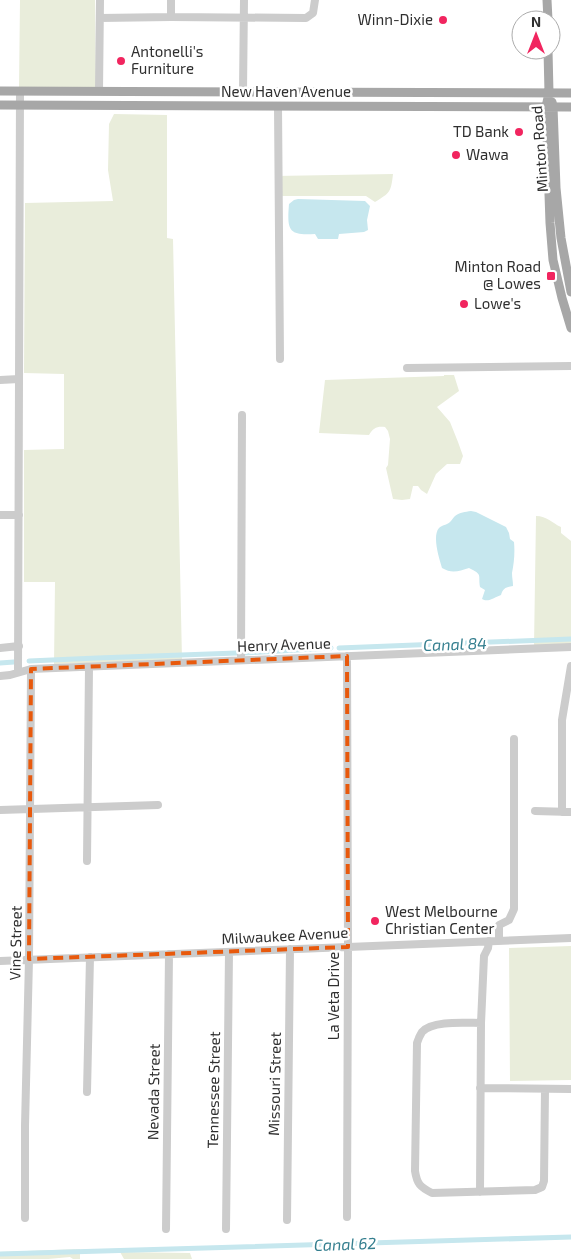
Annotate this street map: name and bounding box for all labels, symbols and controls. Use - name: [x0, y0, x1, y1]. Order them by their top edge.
- place label: Winn-Dixie: [358, 10, 433, 28]
- north arrow: [511, 10, 561, 60]
- text: N: [531, 13, 541, 30]
- marker: Winn-Dixie: [437, 14, 449, 26]
- place label: Antonelli's Furniture: [131, 42, 203, 77]
- marker: Antonelli's Furniture: [115, 55, 127, 67]
- street label: New Haven Avenue: [221, 82, 351, 100]
- street label: Minton Road: [527, 105, 551, 193]
- place label: TD Bank: [453, 122, 509, 140]
- marker: TD Bank: [513, 126, 525, 138]
- place label: Wawa: [466, 145, 509, 163]
- marker: Wawa: [450, 149, 462, 161]
- place label: Minton Road @ Lowes: [455, 257, 541, 292]
- marker: Minton Road @ Lowes: [545, 270, 557, 282]
- place label: Lowe's: [474, 294, 521, 312]
- marker: Lowe's: [458, 298, 470, 310]
- street label: Henry Avenue: [237, 633, 331, 655]
- water label: Canal 84: [423, 633, 487, 654]
- place label: West Melbourne Christian Center: [385, 902, 498, 937]
- street label: Vine Street: [5, 905, 25, 980]
- marker: West Melbourne Christian Center: [369, 915, 381, 927]
- street label: Milwaukee Avenue: [221, 923, 349, 947]
- street label: La Veta Drive: [324, 952, 342, 1040]
- street label: Tennessee Street: [203, 1031, 223, 1149]
- street label: Missouri Street: [264, 1032, 284, 1136]
- street label: Nevada Street: [143, 1043, 163, 1140]
- water label: Canal 62: [313, 1233, 377, 1254]

